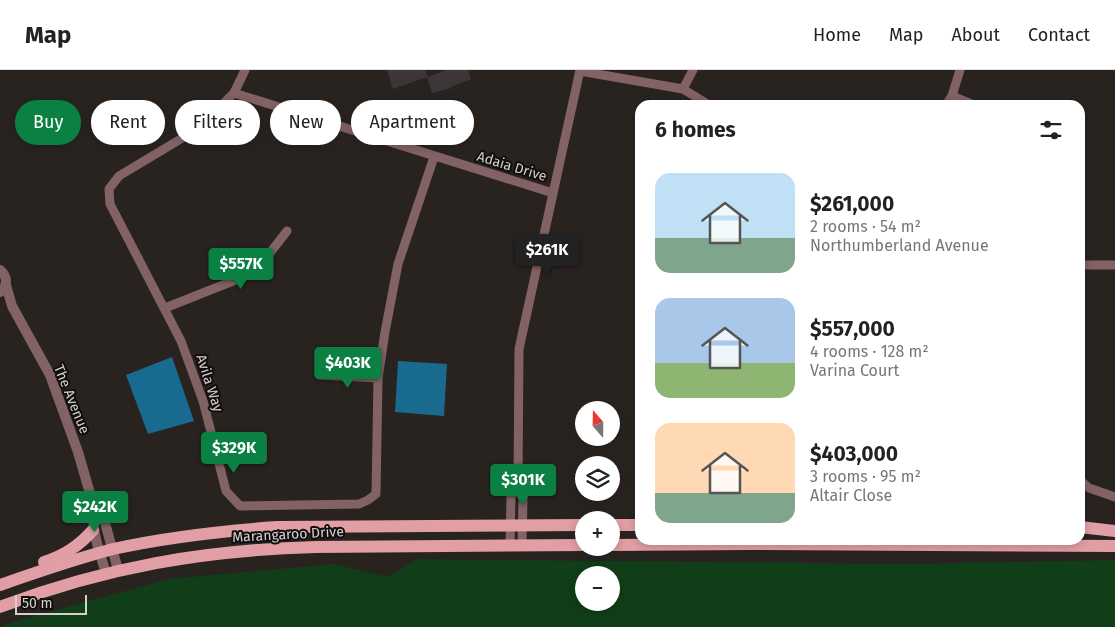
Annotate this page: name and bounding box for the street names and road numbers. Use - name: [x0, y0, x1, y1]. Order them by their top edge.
- street label: Adaia Drive: [475, 148, 549, 185]
- street label: Avila Way: [192, 352, 227, 414]
- street label: The Avenue: [50, 362, 93, 436]
- street label: Marangaroo Drive: [232, 523, 344, 546]

